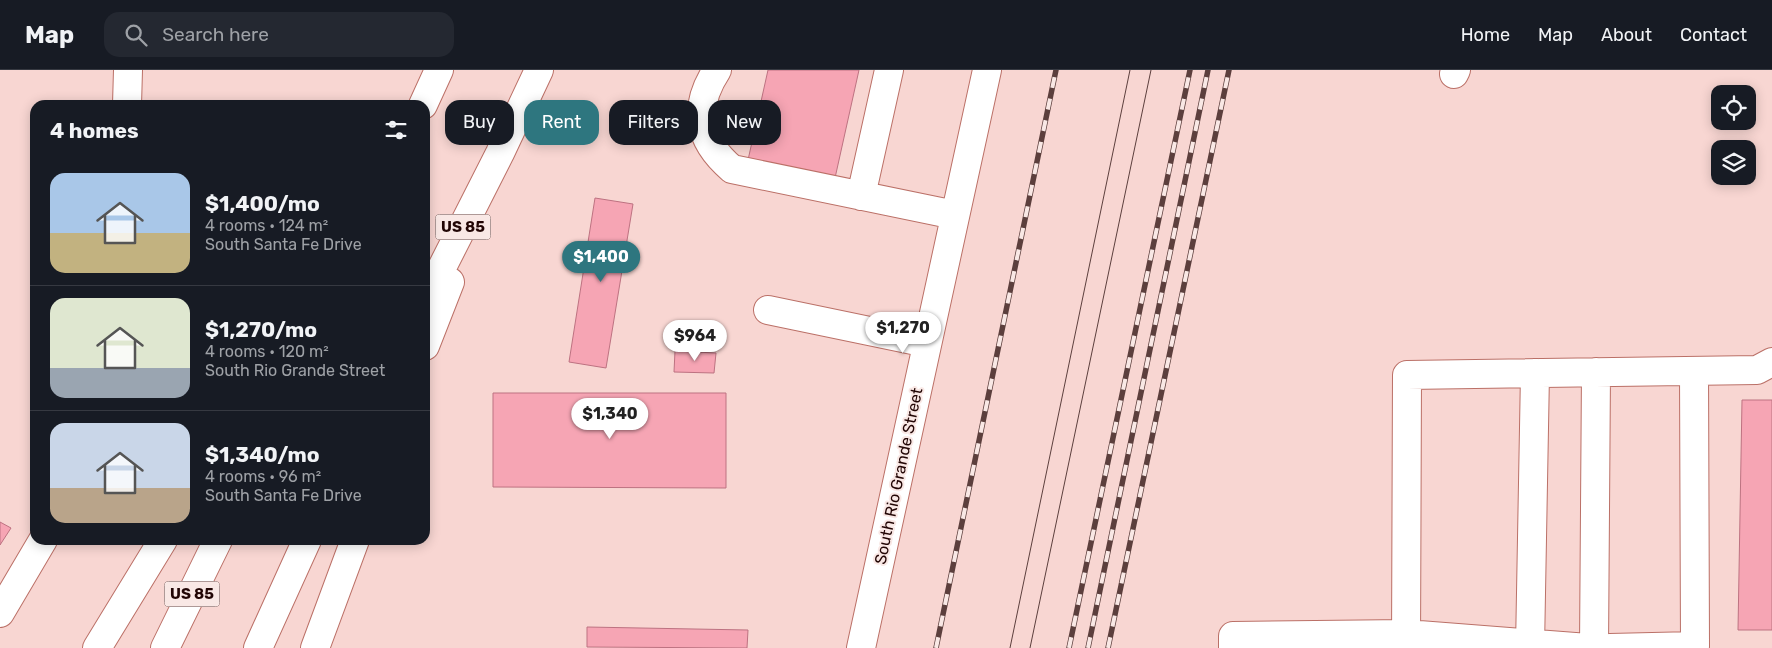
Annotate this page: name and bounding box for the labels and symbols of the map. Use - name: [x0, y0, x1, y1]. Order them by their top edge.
- road number: US 85: [436, 214, 490, 240]
- pin: $1,400: [560, 240, 642, 283]
- pin: $1,270: [862, 312, 944, 354]
- pin: $964: [665, 320, 725, 362]
- street label: South Rio Grande Street: [870, 386, 927, 566]
- pin: $1,340: [569, 398, 651, 440]
- road number: US 85: [164, 582, 220, 606]

